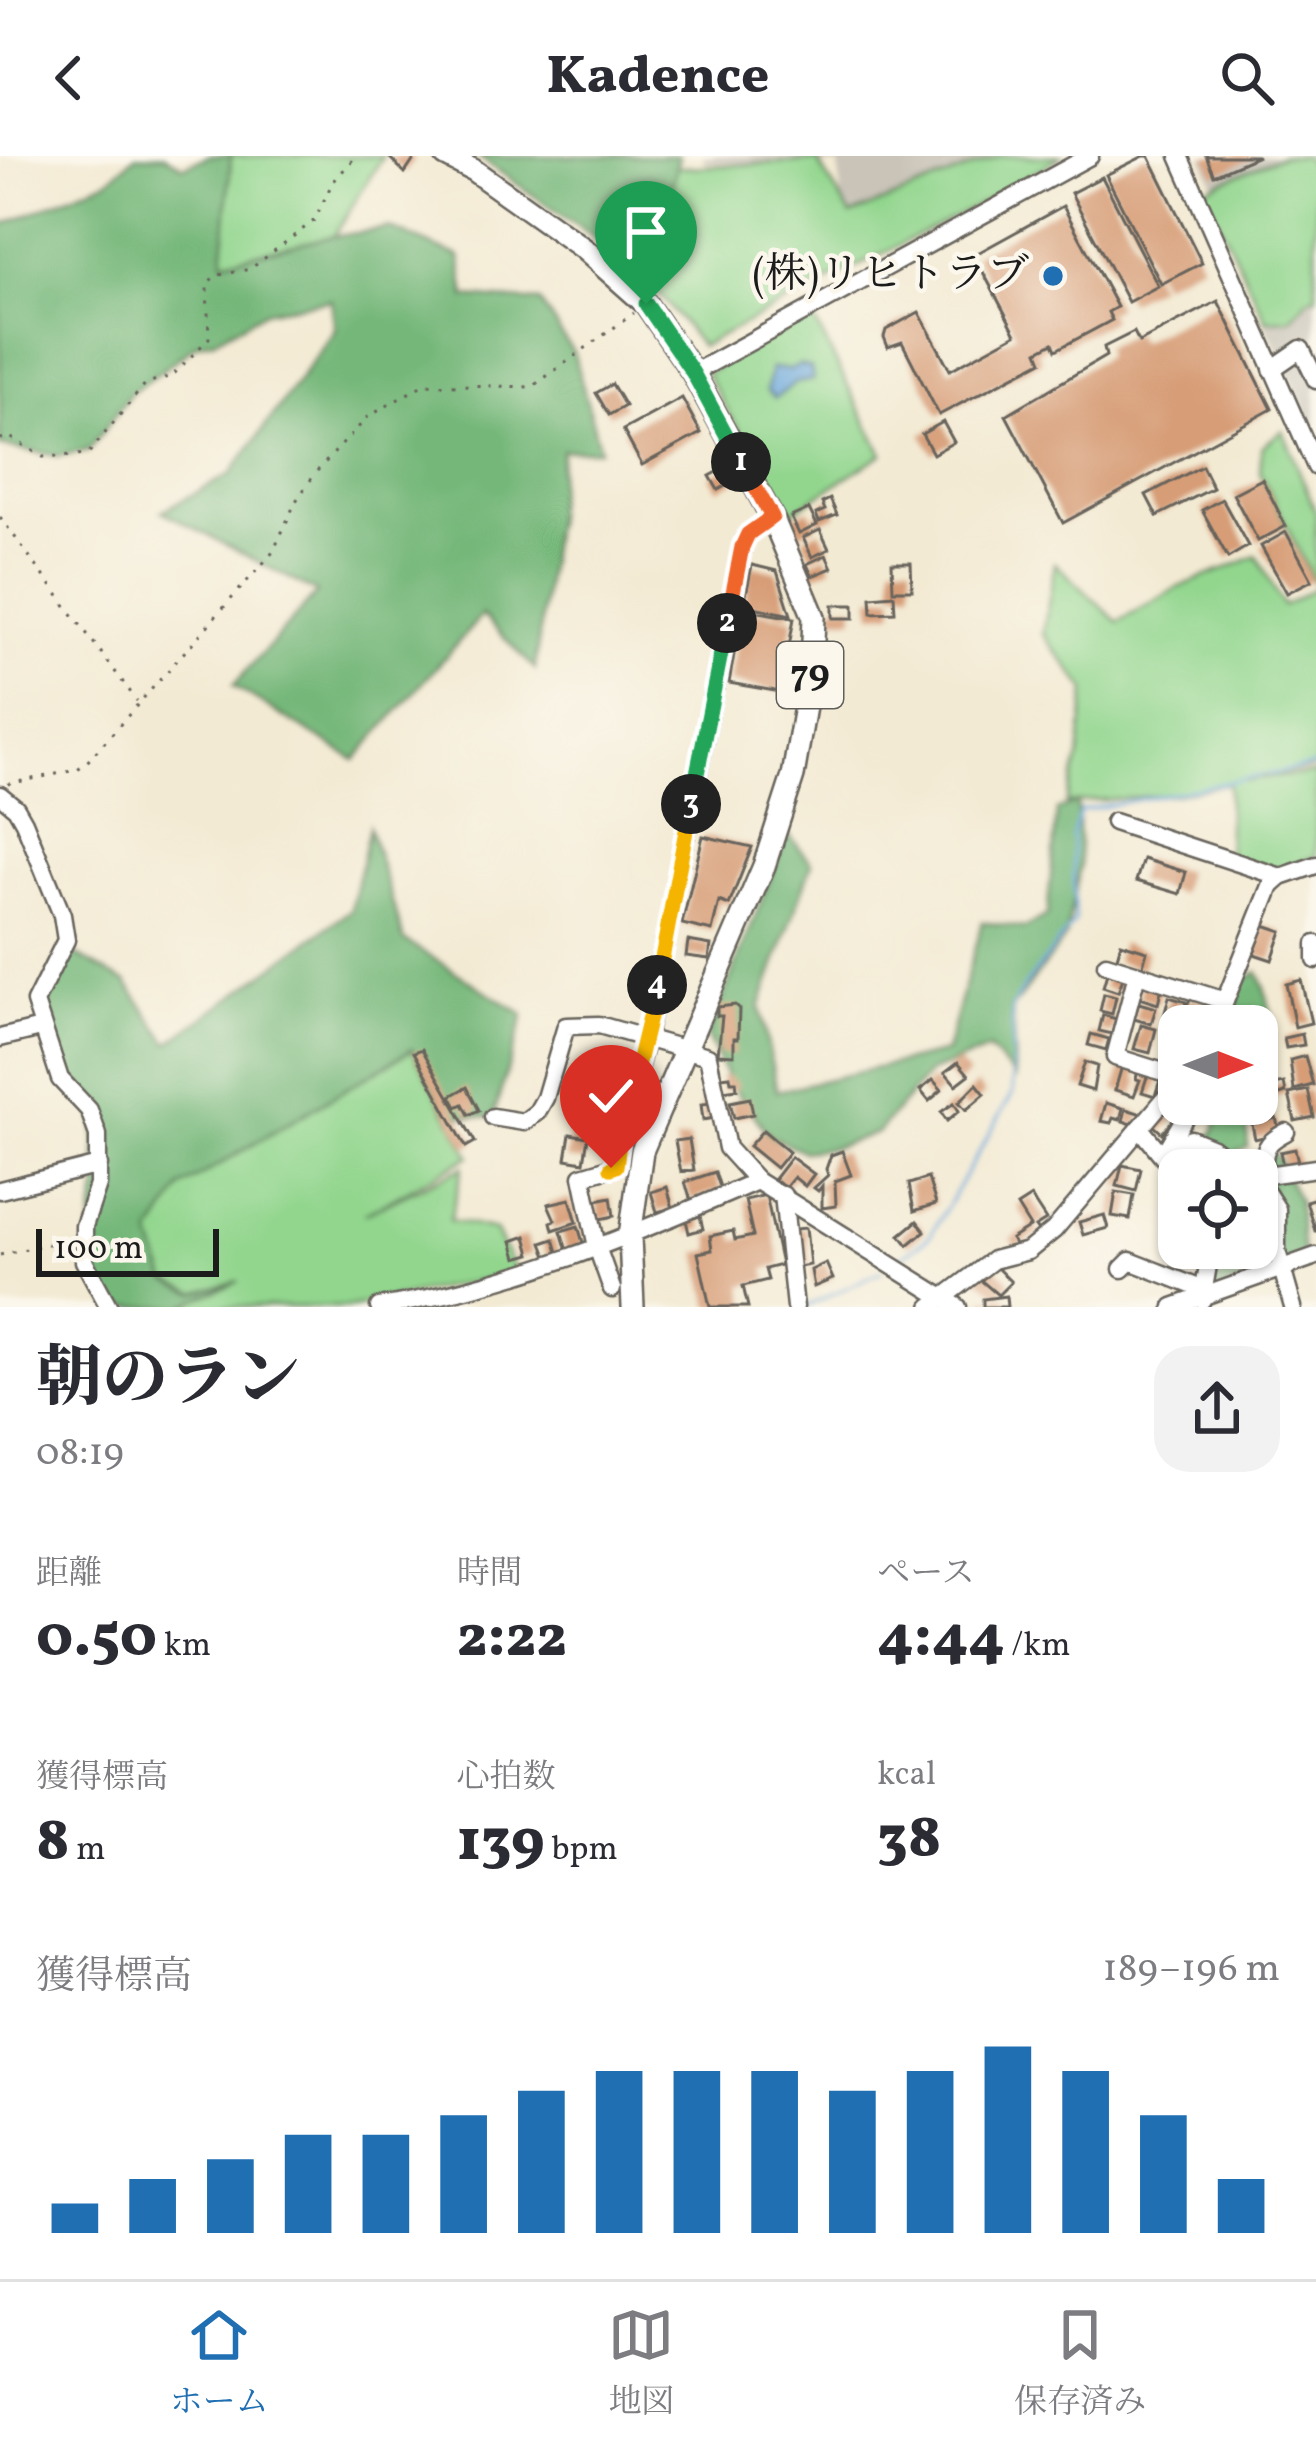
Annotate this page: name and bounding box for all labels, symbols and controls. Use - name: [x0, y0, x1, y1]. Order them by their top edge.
- text: Kadence: [546, 41, 770, 116]
- icon: back: [36, 45, 102, 111]
- icon: search: [1214, 45, 1280, 111]
- pin: [595, 181, 697, 304]
- icon: arrive: [613, 199, 679, 265]
- place label: (株)リヒトラブ: [753, 247, 1029, 306]
- marker: (株)リヒトラブ: [1040, 263, 1066, 289]
- pin: 1: [711, 432, 771, 492]
- text: 1: [734, 439, 748, 485]
- pin: 2: [697, 593, 757, 653]
- text: 2: [718, 600, 736, 646]
- road number: 79: [777, 642, 843, 708]
- pin: 3: [661, 774, 721, 834]
- text: 3: [683, 781, 699, 827]
- pin: 4: [627, 955, 687, 1015]
- text: 4: [647, 962, 667, 1008]
- north arrow: [1158, 1005, 1278, 1125]
- map controls: [1158, 1005, 1278, 1269]
- pin: [560, 1045, 662, 1168]
- icon: check: [578, 1063, 644, 1129]
- button: locate: [1158, 1149, 1278, 1269]
- scale bar: [36, 1223, 219, 1276]
- text: 100 m: [54, 1227, 143, 1273]
- text: 朝のラン: [36, 1336, 300, 1428]
- button: share: [1154, 1346, 1280, 1472]
- text: 08:19: [36, 1427, 124, 1481]
- text: 距離: [36, 1552, 102, 1598]
- text: 時間: [457, 1552, 523, 1598]
- text: ペース: [877, 1552, 975, 1598]
- text: 0.50: [36, 1598, 157, 1681]
- text: 2:22: [457, 1598, 567, 1681]
- text: 4:44: [877, 1598, 1005, 1681]
- text: km: [157, 1624, 211, 1670]
- text: /km: [1005, 1624, 1071, 1670]
- text: kcal: [877, 1753, 936, 1799]
- text: 獲得標高: [36, 1756, 168, 1802]
- text: 心拍数: [457, 1756, 556, 1802]
- text: 38: [877, 1799, 942, 1882]
- text: 8: [36, 1802, 70, 1885]
- text: 139: [457, 1802, 545, 1885]
- text: m: [70, 1828, 105, 1874]
- text: bpm: [545, 1828, 618, 1874]
- text: 189–196 m: [1103, 1943, 1280, 1997]
- text: 獲得標高: [36, 1951, 192, 2005]
- tab: ホーム: [170, 2302, 269, 2427]
- tab: 地図: [608, 2302, 674, 2427]
- tab: 保存済み: [1014, 2302, 1146, 2427]

